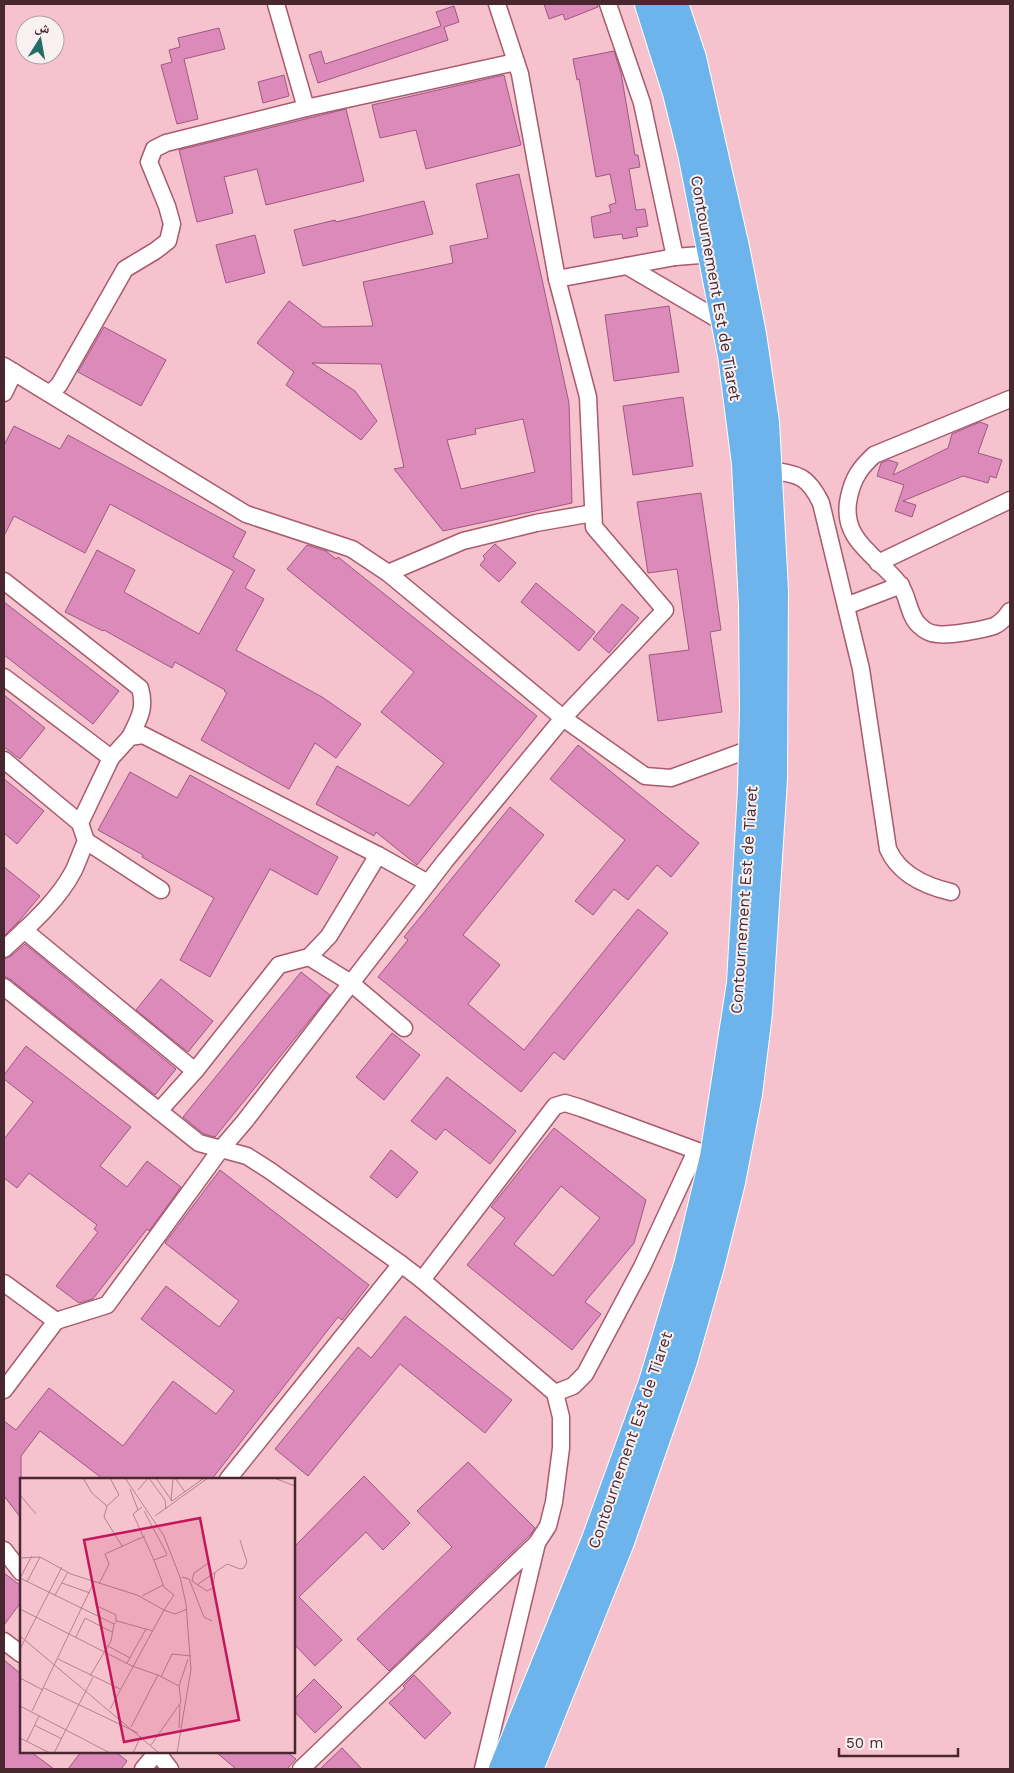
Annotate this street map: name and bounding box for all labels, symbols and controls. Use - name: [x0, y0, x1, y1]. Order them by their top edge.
- north arrow: [15, 15, 65, 65]
- text: ش: [33, 18, 51, 38]
- street label: Contournement Est de Tiaret: [687, 174, 745, 402]
- street label: Contournement Est de Tiaret: [727, 785, 761, 1015]
- street label: Contournement Est de Tiaret: [584, 1329, 676, 1551]
- inset map: [20, 1478, 295, 1753]
- scale bar: [839, 1726, 958, 1758]
- text: 50 m: [846, 1734, 883, 1752]

